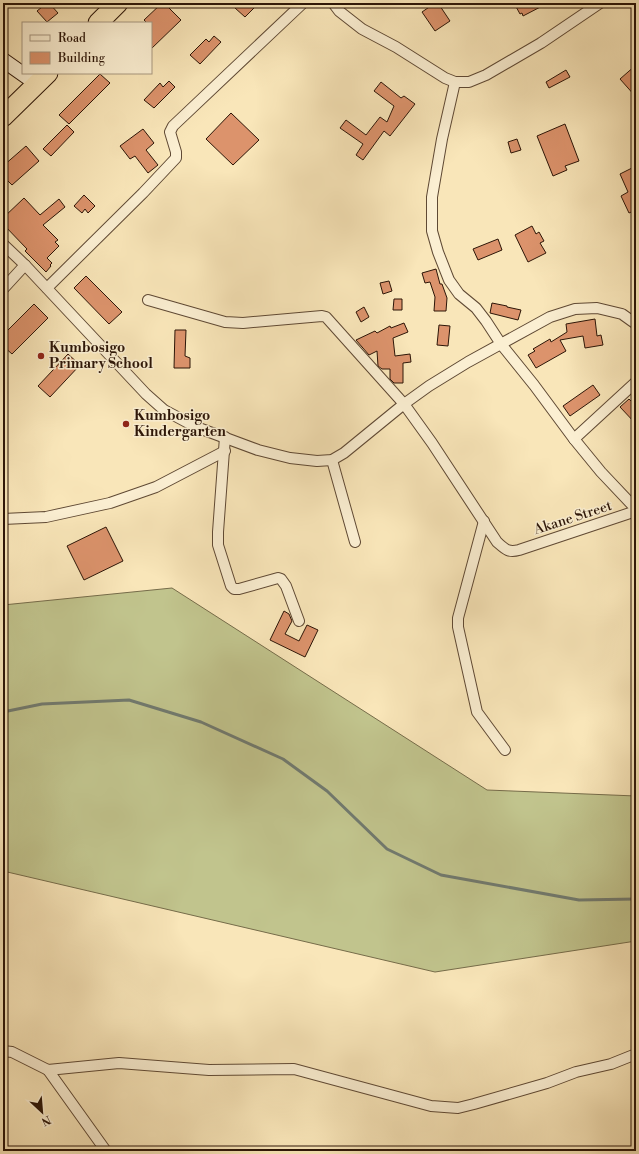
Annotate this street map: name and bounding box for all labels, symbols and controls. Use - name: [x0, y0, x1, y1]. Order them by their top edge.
- legend: [22, 22, 152, 74]
- text: Road: [58, 31, 86, 46]
- text: Building: [57, 51, 106, 66]
- place label: Kumbosigo Primary School: [49, 339, 153, 373]
- marker: Kumbosigo Primary School: [36, 351, 46, 361]
- place label: Kumbosigo Kindergarten: [134, 407, 226, 441]
- marker: Kumbosigo Kindergarten: [121, 419, 131, 429]
- street label: Akane Street: [531, 497, 614, 539]
- north arrow: [22, 1092, 62, 1132]
- text: N: [39, 1112, 53, 1128]

